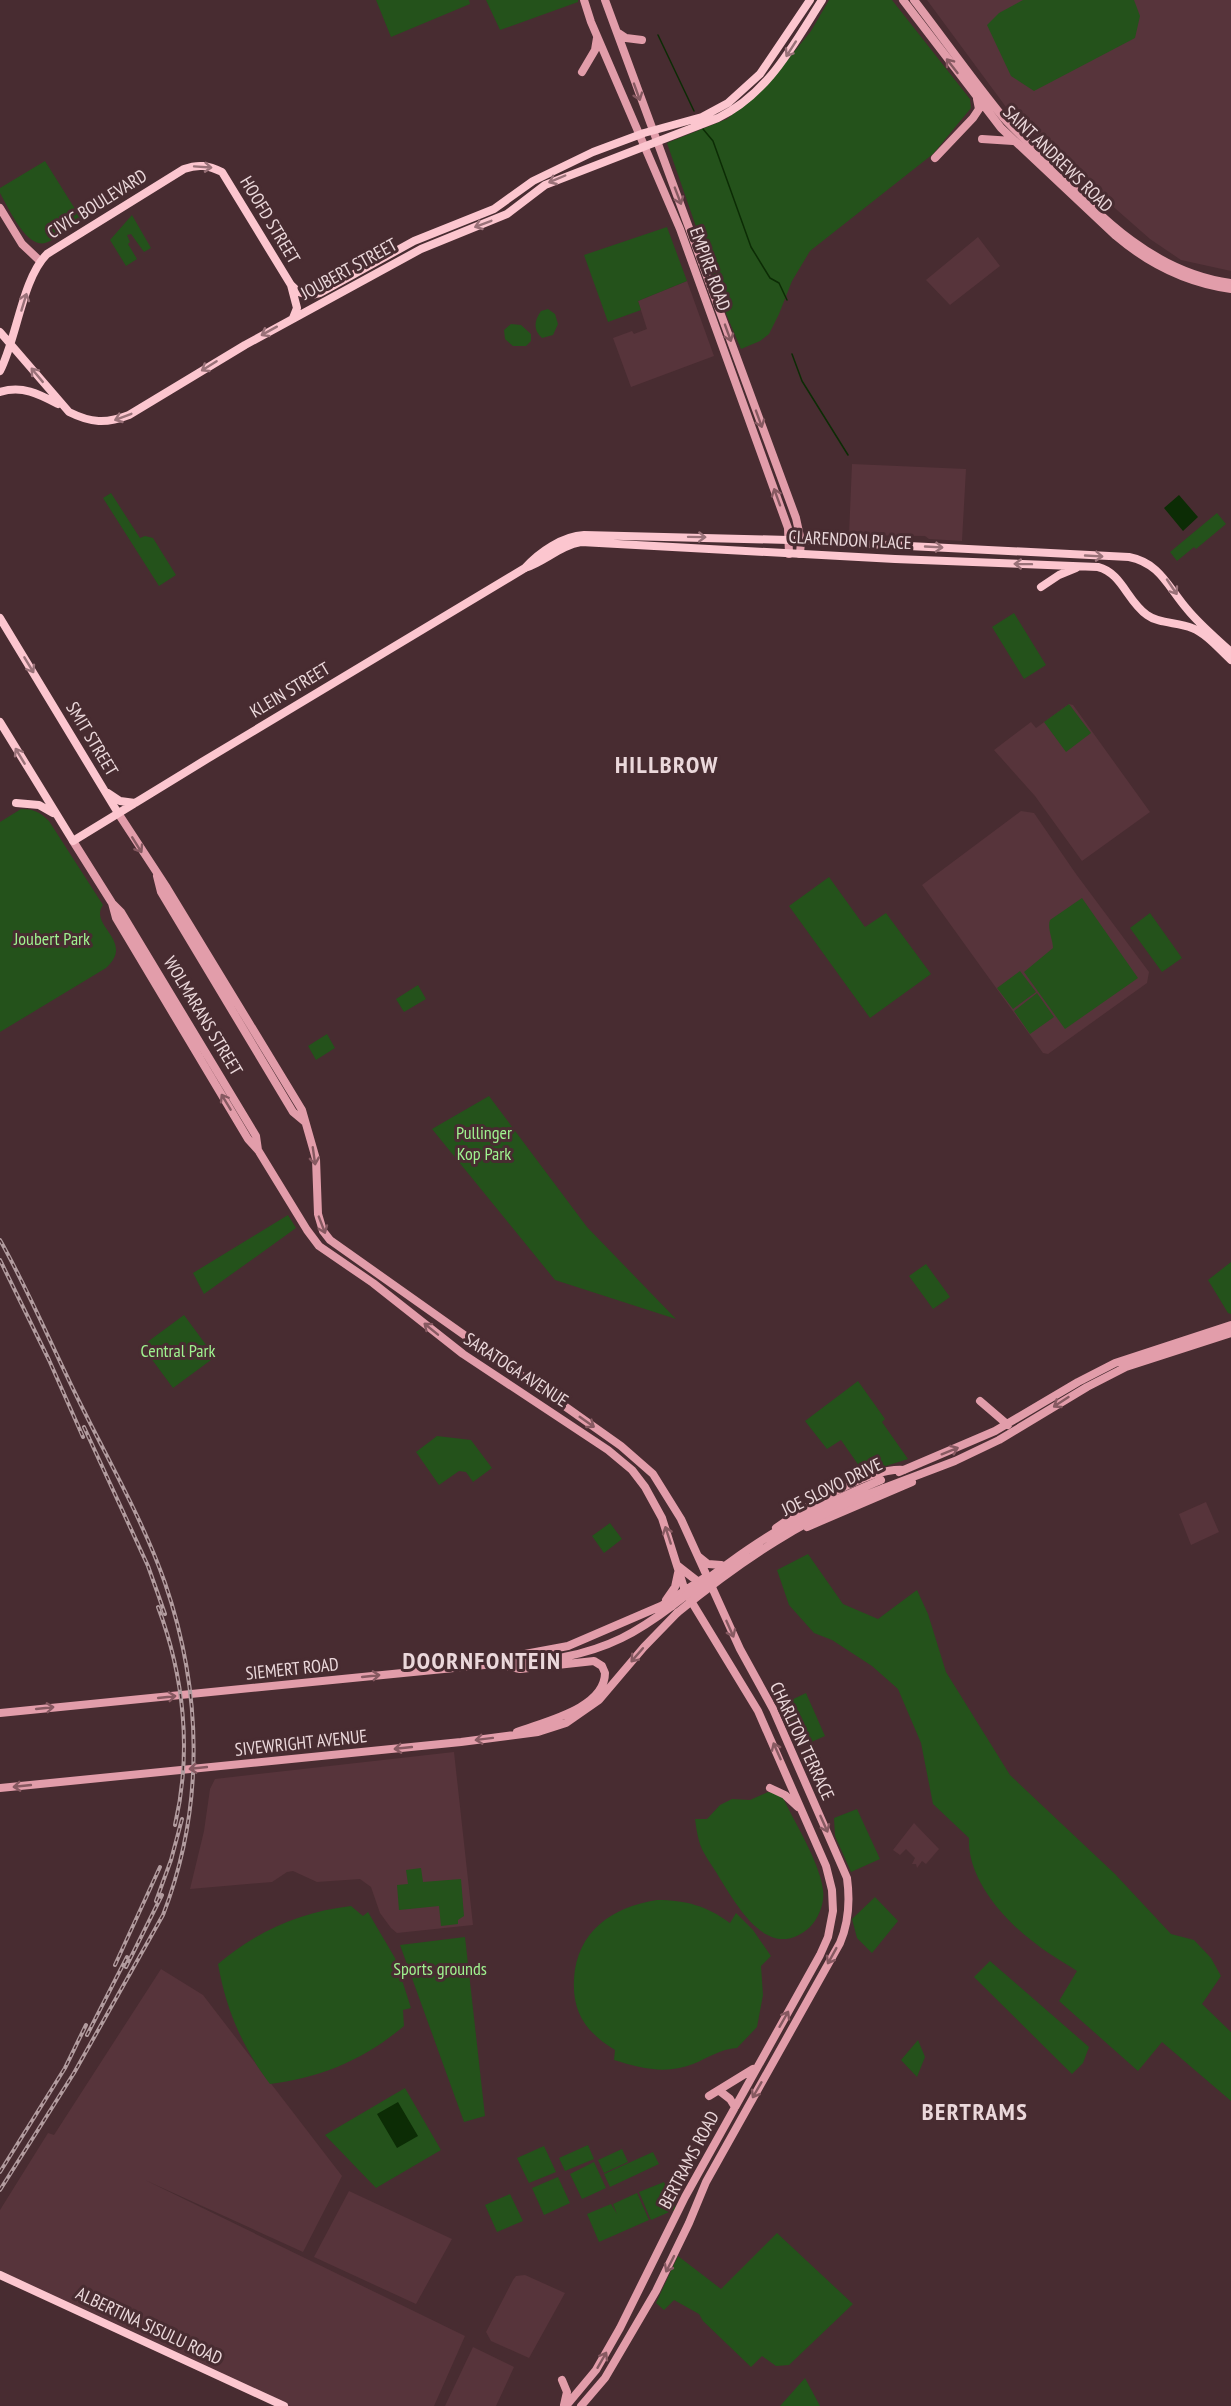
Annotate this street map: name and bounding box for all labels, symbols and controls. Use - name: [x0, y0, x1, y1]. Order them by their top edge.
- one-way arrow: [785, 41, 797, 57]
- one-way arrow: [946, 58, 959, 74]
- one-way arrow: [633, 82, 644, 101]
- street label: SAINT ANDREWS ROAD: [999, 100, 1118, 217]
- one-way arrow: [193, 161, 212, 172]
- street label: CIVIC BOULEVARD: [42, 164, 151, 243]
- street label: HOOFD STREET: [235, 172, 306, 268]
- one-way arrow: [549, 174, 567, 185]
- one-way arrow: [673, 186, 684, 205]
- one-way arrow: [474, 219, 492, 230]
- street label: EMPIRE ROAD: [685, 224, 736, 314]
- street label: JOUBERT STREET: [296, 233, 401, 305]
- one-way arrow: [19, 293, 30, 312]
- one-way arrow: [723, 323, 734, 342]
- one-way arrow: [261, 325, 278, 337]
- one-way arrow: [201, 360, 218, 372]
- one-way arrow: [31, 367, 44, 383]
- one-way arrow: [754, 409, 765, 427]
- one-way arrow: [114, 412, 133, 423]
- one-way arrow: [771, 488, 782, 507]
- street label: CLARENDON PLACE: [788, 525, 912, 554]
- one-way arrow: [687, 531, 707, 543]
- one-way arrow: [924, 542, 944, 553]
- one-way arrow: [1084, 551, 1104, 562]
- one-way arrow: [1014, 558, 1034, 570]
- one-way arrow: [1166, 579, 1178, 595]
- one-way arrow: [23, 656, 35, 673]
- street label: KLEIN STREET: [245, 657, 334, 723]
- street label: SMIT STREET: [61, 697, 124, 780]
- one-way arrow: [13, 748, 25, 765]
- district label: HILLBROW: [615, 749, 719, 780]
- one-way arrow: [131, 836, 144, 853]
- park label: Joubert Park: [13, 927, 90, 950]
- street label: WOLMARANS STREET: [159, 952, 248, 1080]
- one-way arrow: [219, 1094, 231, 1111]
- park label: Pullinger Kop Park: [456, 1121, 512, 1165]
- one-way arrow: [309, 1145, 320, 1165]
- one-way arrow: [317, 1215, 328, 1233]
- one-way arrow: [423, 1323, 439, 1336]
- street label: SARATOGA AVENUE: [460, 1327, 573, 1412]
- park label: Central Park: [141, 1339, 215, 1362]
- one-way arrow: [1053, 1397, 1070, 1409]
- one-way arrow: [579, 1416, 595, 1428]
- one-way arrow: [940, 1445, 959, 1456]
- street label: JOE SLOVO DRIVE: [777, 1452, 886, 1521]
- one-way arrow: [662, 1526, 673, 1545]
- one-way arrow: [725, 1620, 737, 1638]
- district label: DOORNFONTEIN: [402, 1645, 562, 1676]
- one-way arrow: [630, 1647, 644, 1662]
- street label: SIEMERT ROAD: [244, 1652, 340, 1685]
- one-way arrow: [360, 1670, 380, 1681]
- street label: CHARLTON TERRACE: [765, 1678, 840, 1804]
- one-way arrow: [156, 1692, 176, 1703]
- one-way arrow: [34, 1702, 54, 1713]
- street label: SIVEWRIGHT AVENUE: [234, 1724, 368, 1761]
- one-way arrow: [475, 1734, 495, 1745]
- one-way arrow: [393, 1743, 413, 1754]
- one-way arrow: [770, 1743, 782, 1761]
- one-way arrow: [189, 1763, 209, 1774]
- one-way arrow: [13, 1781, 33, 1792]
- one-way arrow: [819, 1814, 830, 1832]
- one-way arrow: [826, 1947, 837, 1965]
- park label: Sports grounds: [393, 1957, 487, 1980]
- one-way arrow: [779, 2010, 791, 2027]
- one-way arrow: [751, 2081, 763, 2098]
- district label: BERTRAMS: [922, 2096, 1028, 2127]
- street label: BERTRAMS ROAD: [653, 2107, 724, 2213]
- one-way arrow: [663, 2255, 675, 2273]
- street label: ALBERTINA SISULU ROAD: [72, 2282, 226, 2370]
- one-way arrow: [596, 2352, 608, 2369]

